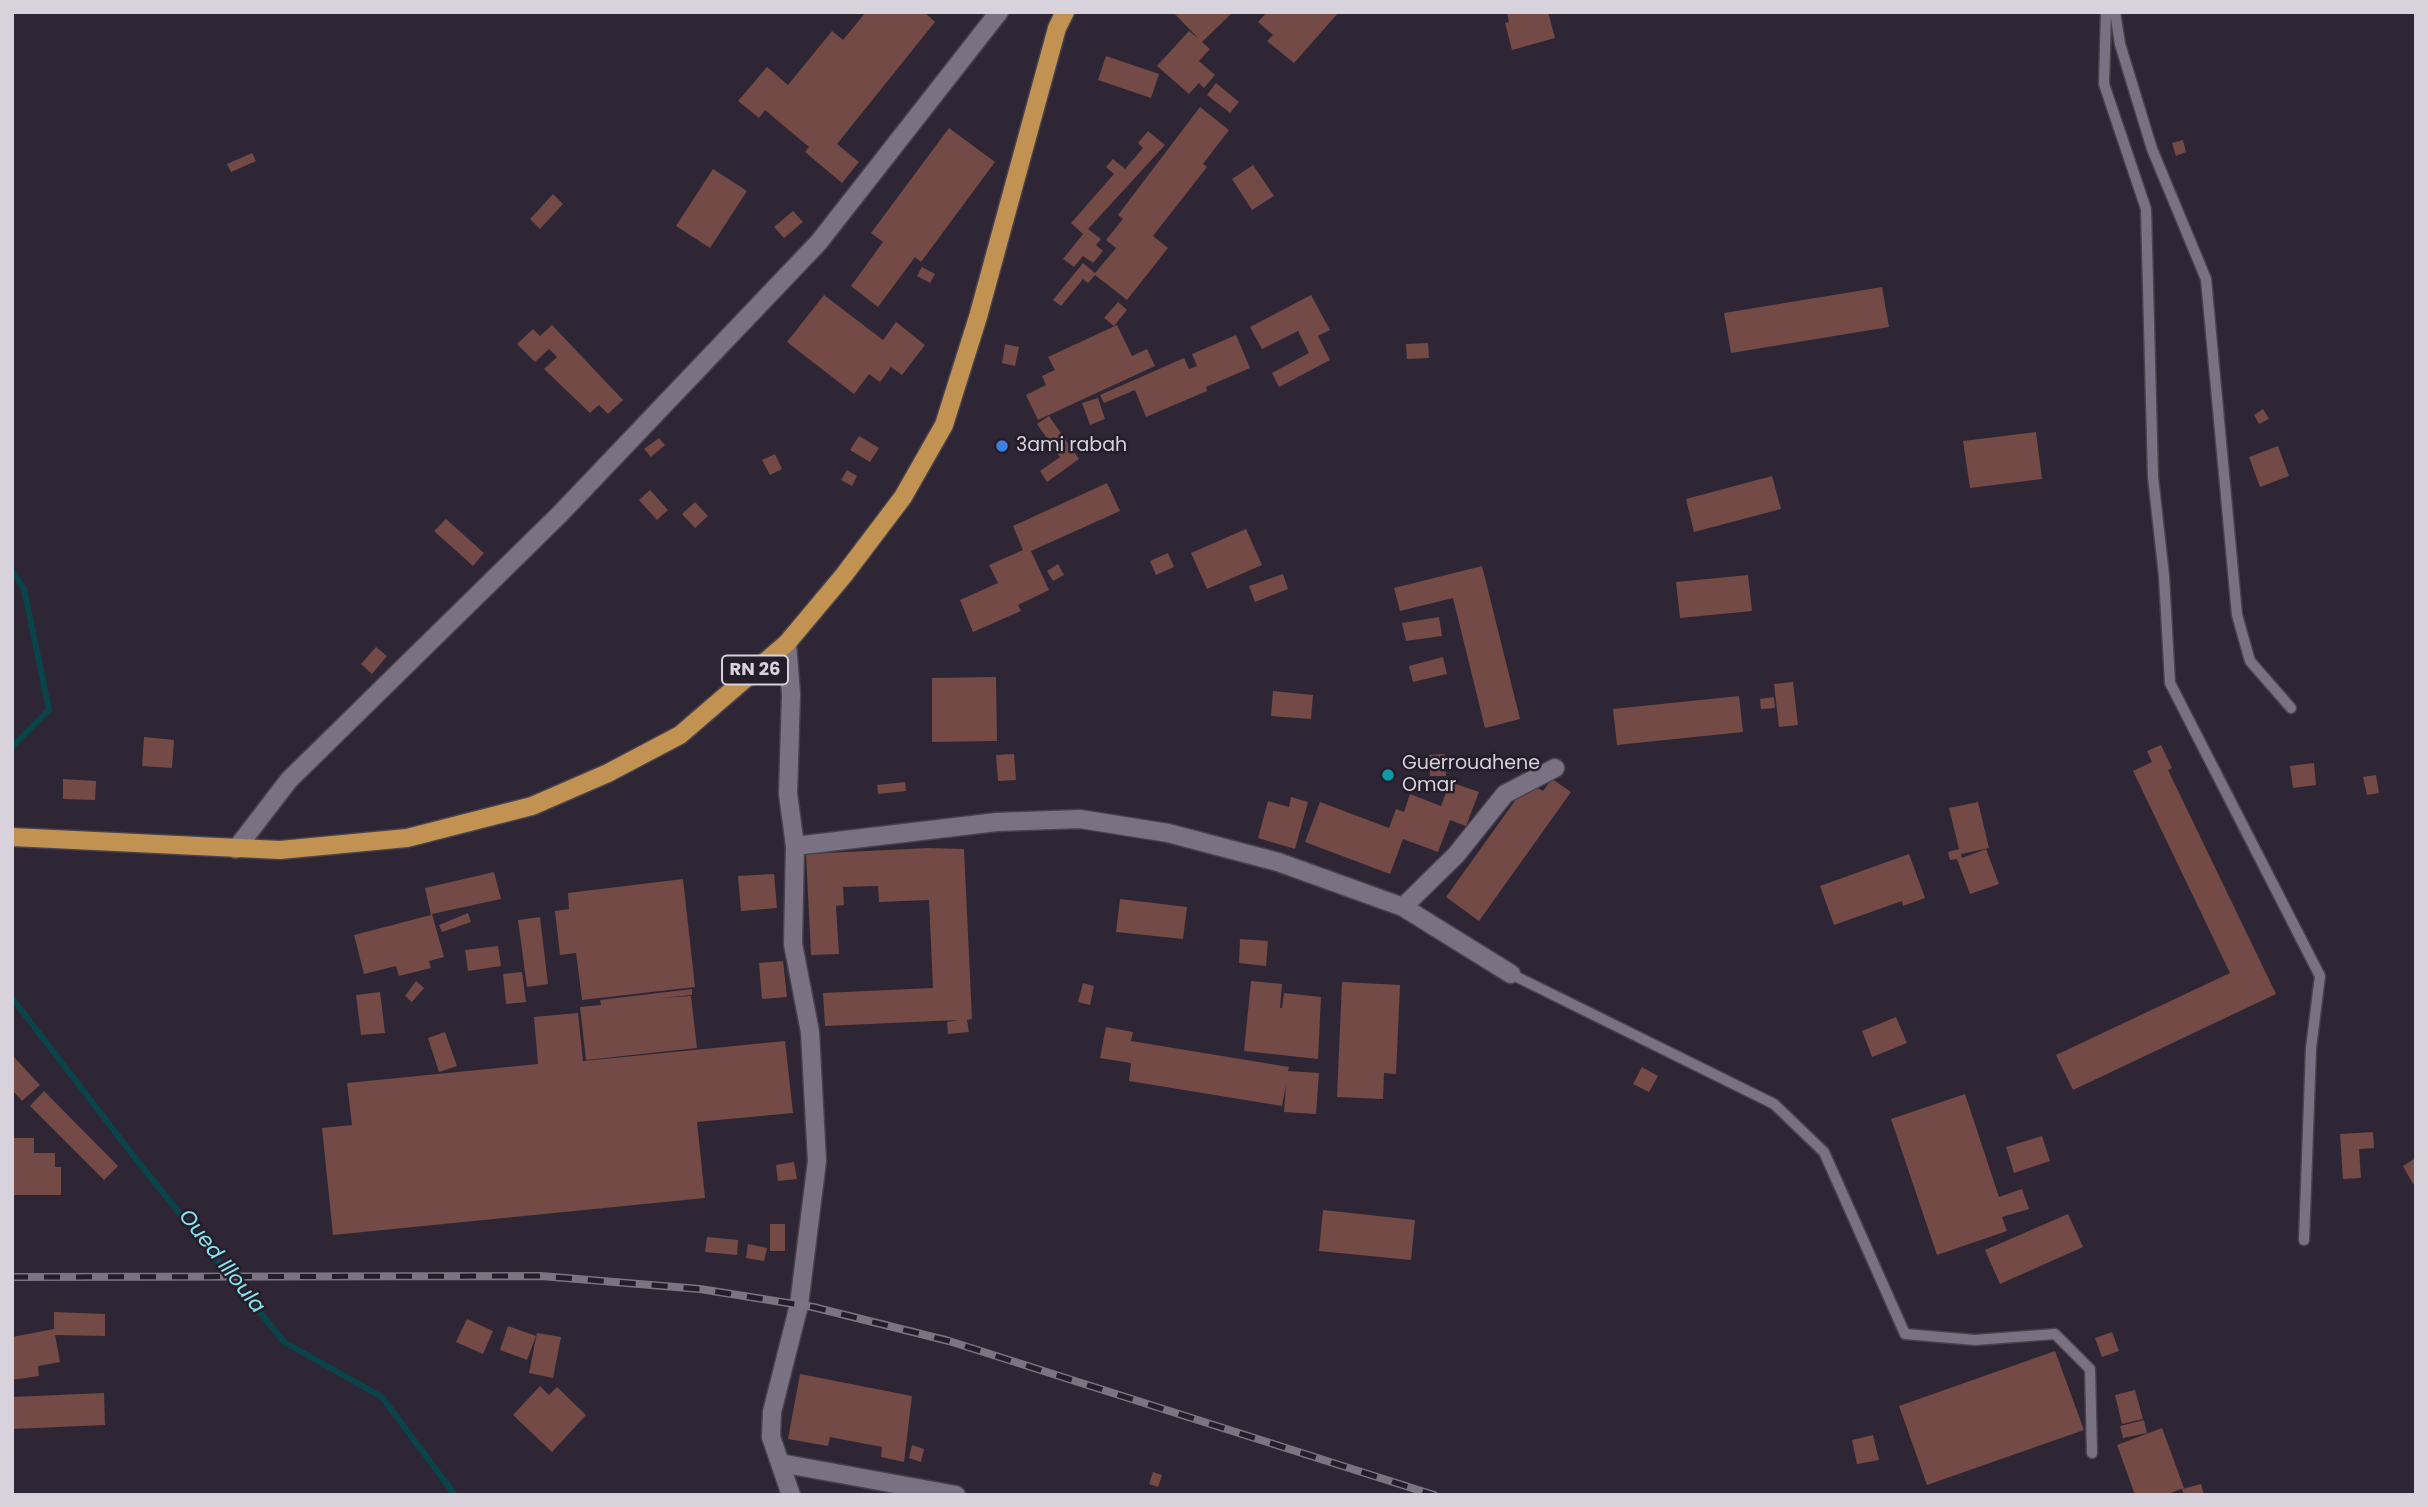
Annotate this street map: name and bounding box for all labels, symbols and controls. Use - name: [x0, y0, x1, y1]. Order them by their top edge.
- place label: 3ami rabah: [1016, 435, 1127, 457]
- marker: 3ami rabah: [994, 438, 1010, 454]
- road number: RN 26: [722, 656, 788, 684]
- place label: Guerrouahene Omar: [1402, 753, 1540, 797]
- marker: Guerrouahene Omar: [1380, 767, 1396, 783]
- water label: Oued Illoula: [173, 1205, 269, 1319]

